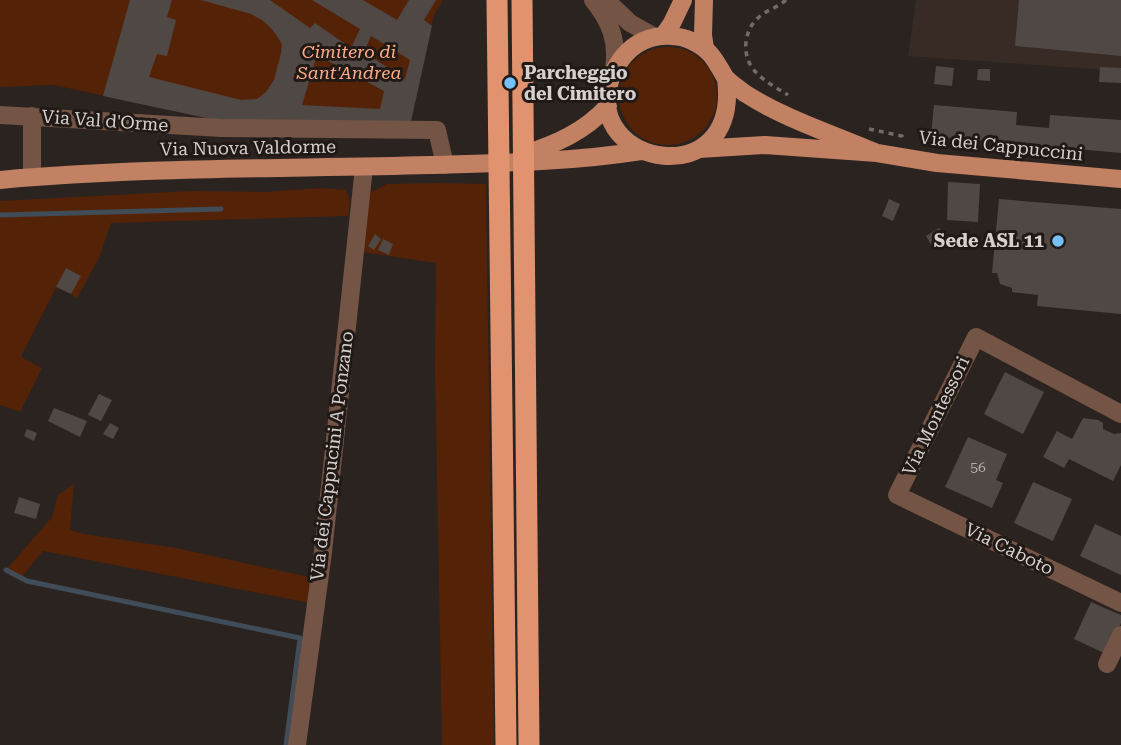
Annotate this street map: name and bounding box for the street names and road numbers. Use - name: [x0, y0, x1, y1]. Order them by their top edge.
- street label: Via Val d'Orme: [41, 106, 169, 135]
- street label: Via dei Cappuccini: [918, 126, 1084, 165]
- street label: Via Nuova Valdorme: [160, 135, 336, 160]
- street label: Via dei Cappucini A Ponzano: [306, 330, 357, 582]
- street label: Via Montessori: [898, 353, 974, 479]
- street label: Via Caboto: [962, 518, 1057, 579]

